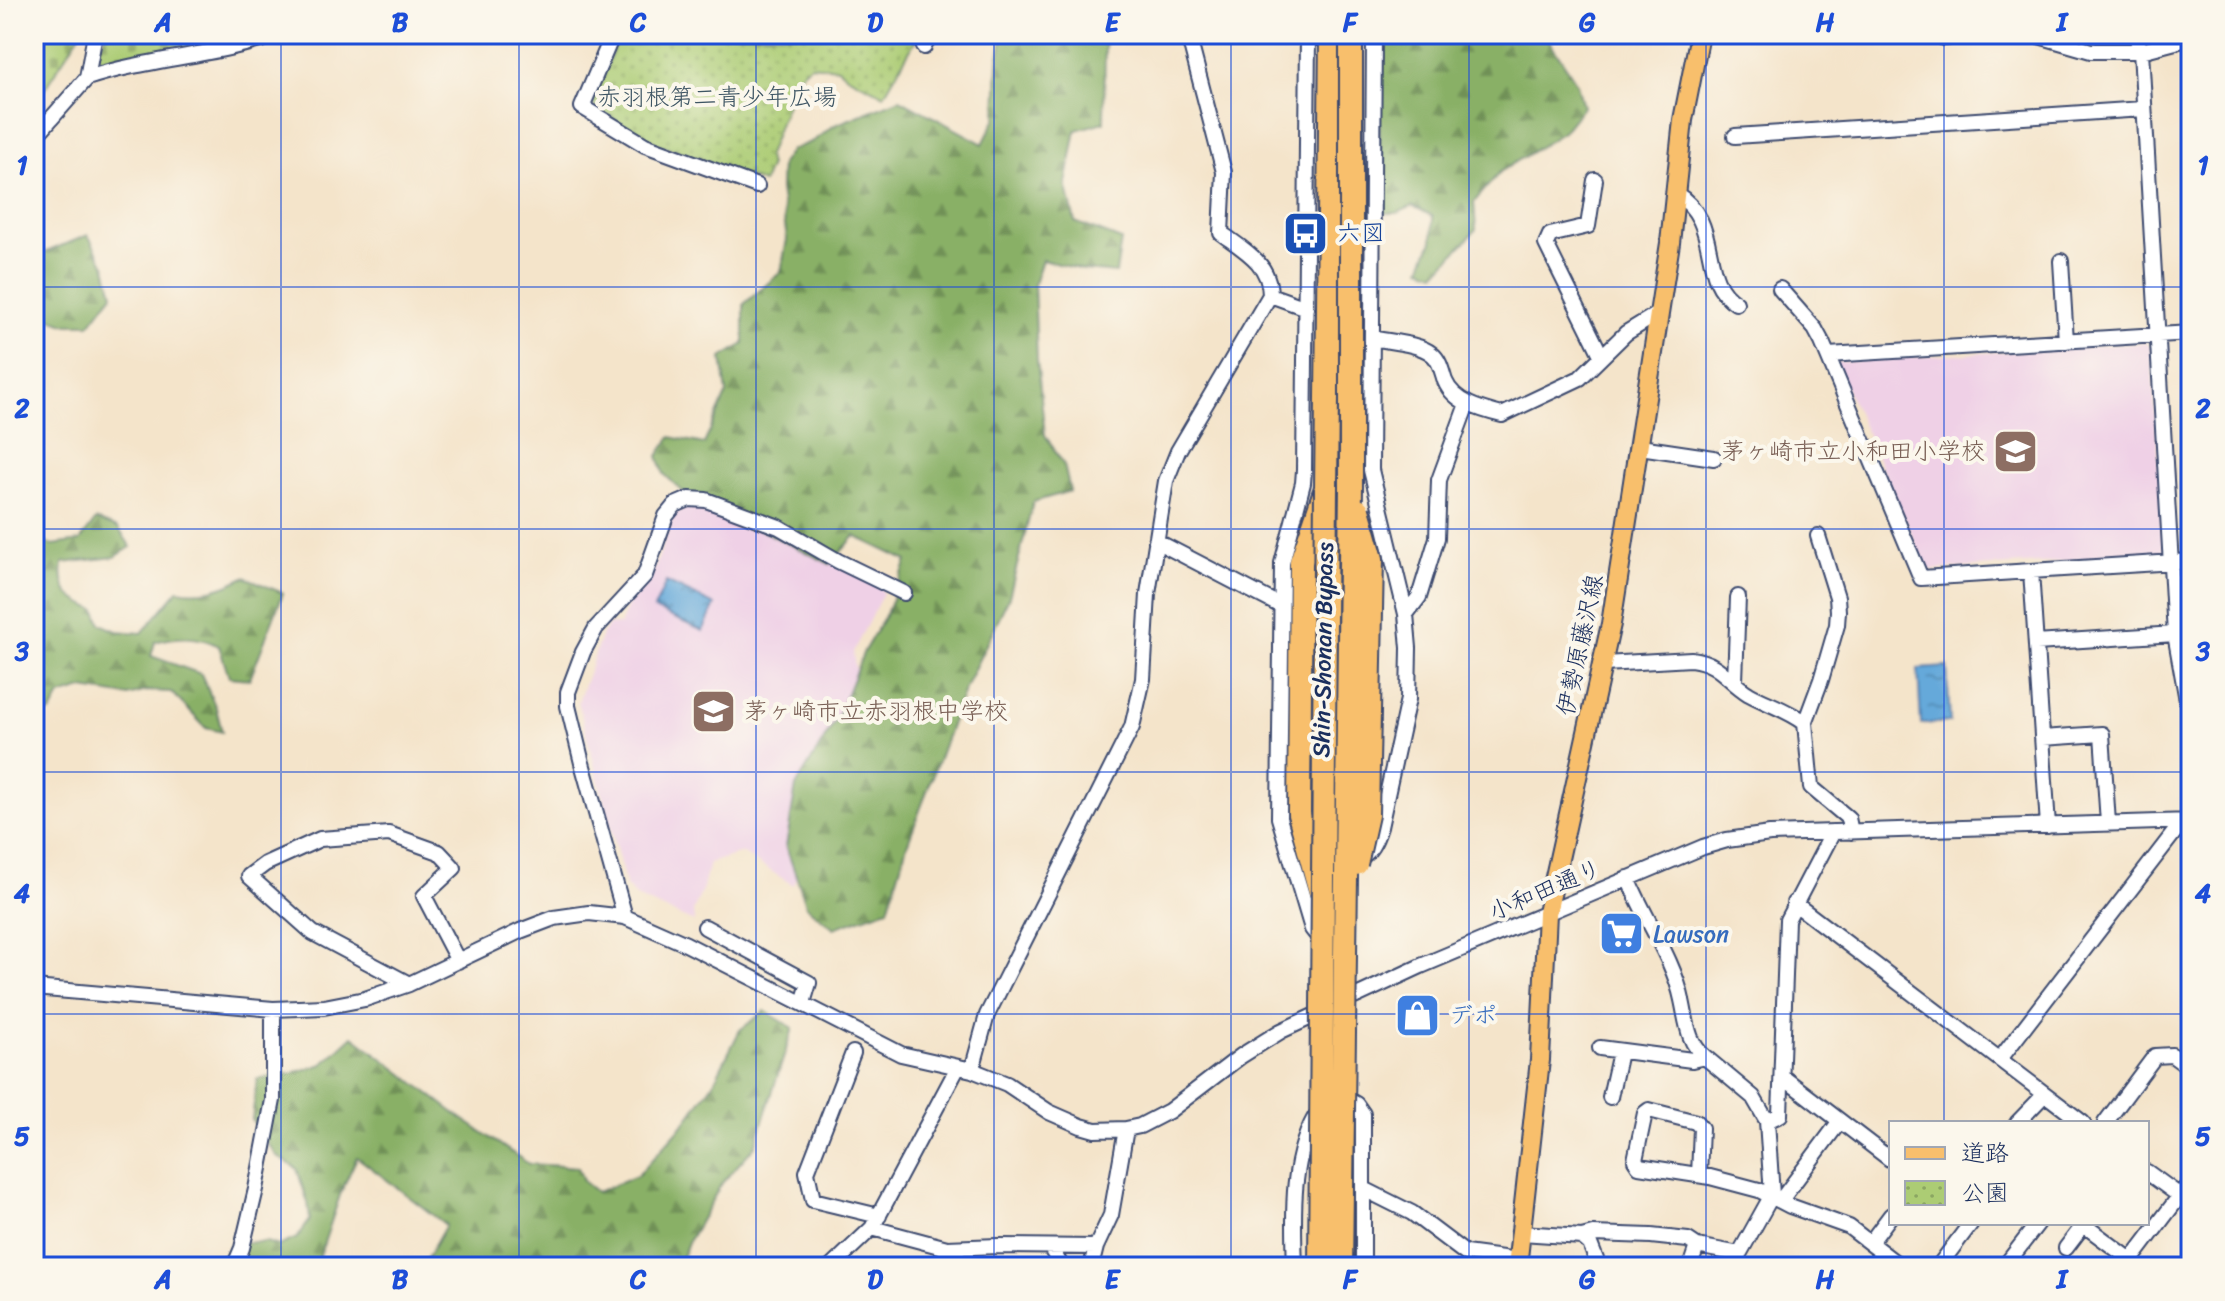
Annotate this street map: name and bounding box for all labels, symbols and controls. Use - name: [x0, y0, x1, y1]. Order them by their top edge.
- text: A: [153, 0, 172, 45]
- text: B: [392, 0, 409, 45]
- text: C: [629, 0, 647, 45]
- text: D: [867, 0, 883, 45]
- text: E: [1105, 0, 1122, 45]
- text: F: [1342, 0, 1359, 45]
- text: G: [1579, 0, 1596, 45]
- text: H: [1816, 0, 1835, 45]
- text: I: [2055, 0, 2070, 45]
- park label: 赤羽根第二青少年広場: [597, 76, 837, 118]
- text: 1: [16, 142, 28, 188]
- text: 1: [2197, 142, 2209, 188]
- bus stop icon: 六図: [1282, 209, 1330, 257]
- place label: 六図: [1337, 212, 1385, 254]
- text: 2: [13, 385, 30, 431]
- text: 2: [2194, 385, 2211, 431]
- school or university icon: 茅ヶ崎市立小和田小学校: [1992, 427, 2040, 475]
- place label: 茅ヶ崎市立小和田小学校: [1721, 430, 1985, 472]
- street label: Shin-Shonan Bypass: [1300, 542, 1346, 758]
- street label: 伊勢原藤沢線: [1544, 570, 1616, 720]
- text: 3: [14, 628, 30, 674]
- text: 3: [2195, 628, 2211, 674]
- school or university icon: 茅ヶ崎市立赤羽根中学校: [689, 687, 737, 735]
- place label: 茅ヶ崎市立赤羽根中学校: [744, 690, 1008, 732]
- street label: 小和田通り: [1482, 847, 1608, 933]
- text: 4: [14, 870, 30, 916]
- text: 4: [2195, 870, 2211, 916]
- supermarket icon: Lawson: [1598, 910, 1646, 958]
- place label: Lawson: [1653, 913, 1729, 955]
- shop icon: デポ: [1394, 991, 1442, 1039]
- place label: デポ: [1449, 994, 1497, 1036]
- text: 5: [14, 1113, 30, 1159]
- text: 5: [2195, 1113, 2211, 1159]
- legend: [1889, 1121, 2149, 1225]
- text: 道路: [1961, 1132, 2009, 1174]
- text: 公園: [1961, 1172, 2009, 1214]
- text: A: [153, 1256, 172, 1301]
- text: B: [392, 1256, 409, 1301]
- text: C: [629, 1256, 647, 1301]
- text: D: [867, 1256, 883, 1301]
- text: E: [1105, 1256, 1122, 1301]
- text: F: [1342, 1256, 1359, 1301]
- text: G: [1579, 1256, 1596, 1301]
- text: H: [1816, 1256, 1835, 1301]
- text: I: [2055, 1256, 2070, 1301]

